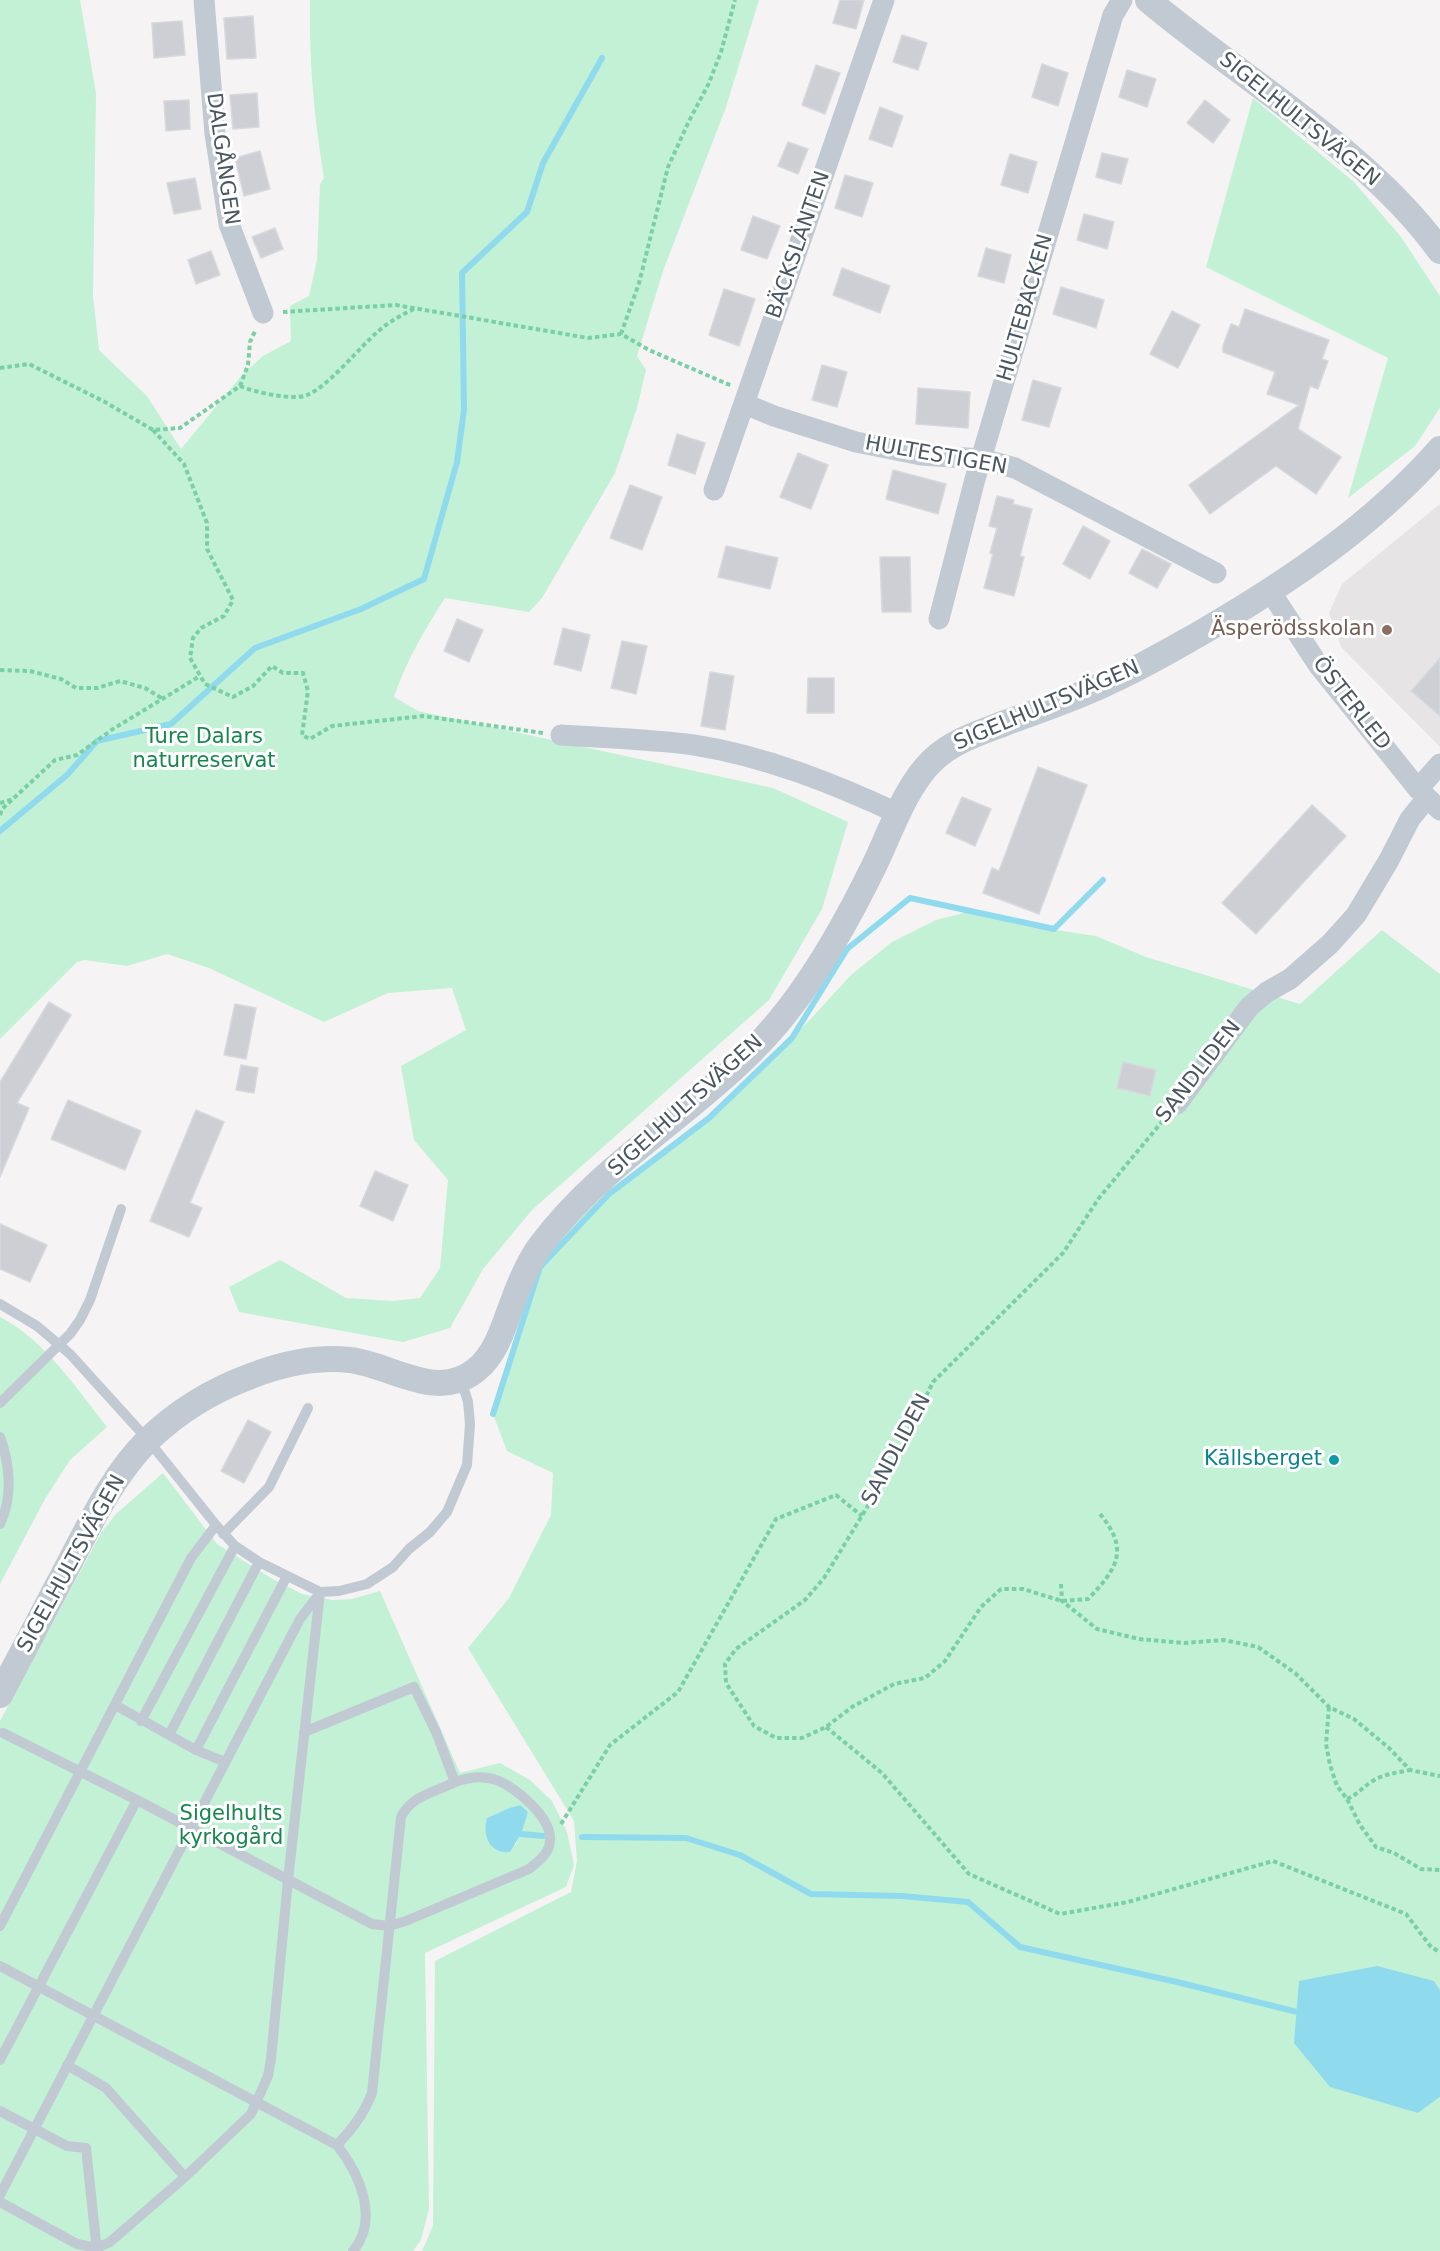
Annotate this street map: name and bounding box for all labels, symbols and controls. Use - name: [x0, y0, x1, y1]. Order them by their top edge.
- street label: SIGELHULTSVÄGEN: [1214, 48, 1384, 192]
- street label: DALGÅNGEN: [200, 91, 244, 227]
- street label: BÄCKSLÄNTEN: [762, 168, 836, 322]
- street label: HULTEBACKEN: [993, 232, 1059, 384]
- street label: HULTESTIGEN: [863, 431, 1009, 481]
- place label: Äsperödsskolan: [1211, 617, 1375, 643]
- marker: Äsperödsskolan: [1380, 623, 1394, 637]
- street label: ÖSTERLED: [1307, 652, 1395, 756]
- street label: SIGELHULTSVÄGEN: [950, 655, 1144, 757]
- park label: Ture Dalars naturreservat: [132, 725, 276, 775]
- street label: SANDLIDEN: [1151, 1016, 1247, 1128]
- street label: SIGELHULTSVÄGEN: [604, 1030, 768, 1182]
- street label: SANDLIDEN: [857, 1390, 937, 1510]
- place label: Källsberget: [1204, 1447, 1322, 1473]
- marker: Källsberget: [1327, 1453, 1341, 1467]
- street label: SIGELHULTSVÄGEN: [13, 1471, 131, 1657]
- park label: Sigelhults kyrkogård: [179, 1802, 283, 1852]

